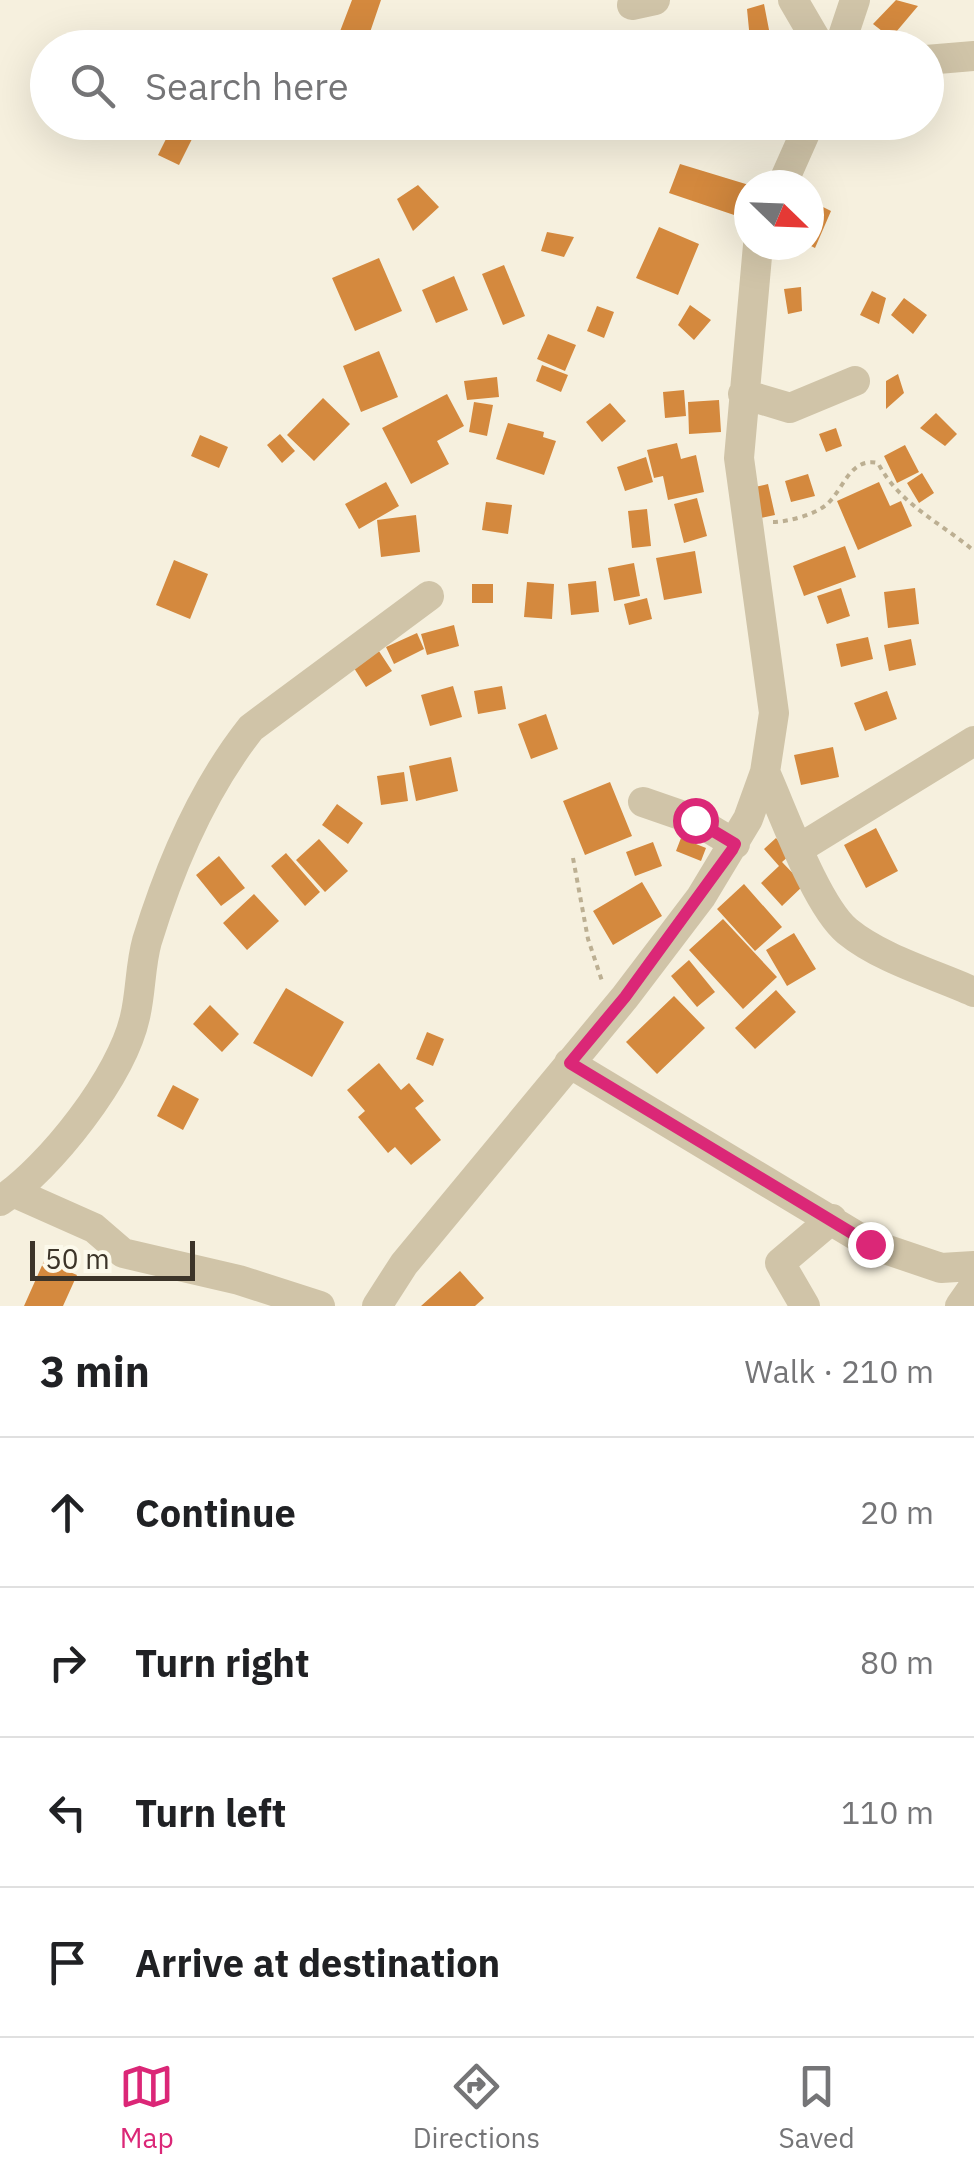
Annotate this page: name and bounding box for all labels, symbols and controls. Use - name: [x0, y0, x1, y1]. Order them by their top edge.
- search box: [30, 30, 944, 140]
- icon: search: [65, 58, 120, 113]
- text: Search here: [145, 61, 349, 110]
- north arrow: [734, 170, 824, 260]
- route start: [673, 798, 719, 844]
- route end: [848, 1222, 894, 1268]
- scale bar: [30, 1236, 195, 1280]
- text: 50 m: [45, 1240, 110, 1277]
- text: 3 min: [40, 1344, 150, 1399]
- text: Walk · 210 m: [745, 1350, 934, 1392]
- icon: ahead: [40, 1485, 95, 1540]
- text: Continue: [135, 1488, 296, 1537]
- text: 20 m: [860, 1491, 934, 1533]
- icon: right: [40, 1635, 95, 1690]
- text: Turn right: [135, 1638, 310, 1687]
- text: 80 m: [860, 1641, 934, 1683]
- icon: left: [40, 1785, 95, 1840]
- text: Turn left: [135, 1788, 286, 1837]
- text: 110 m: [841, 1791, 934, 1833]
- icon: arrive: [40, 1935, 95, 1990]
- text: Arrive at destination: [135, 1938, 500, 1987]
- tab: Map: [119, 2059, 174, 2156]
- tab: Directions: [413, 2059, 540, 2156]
- tab: Saved: [779, 2059, 855, 2156]

